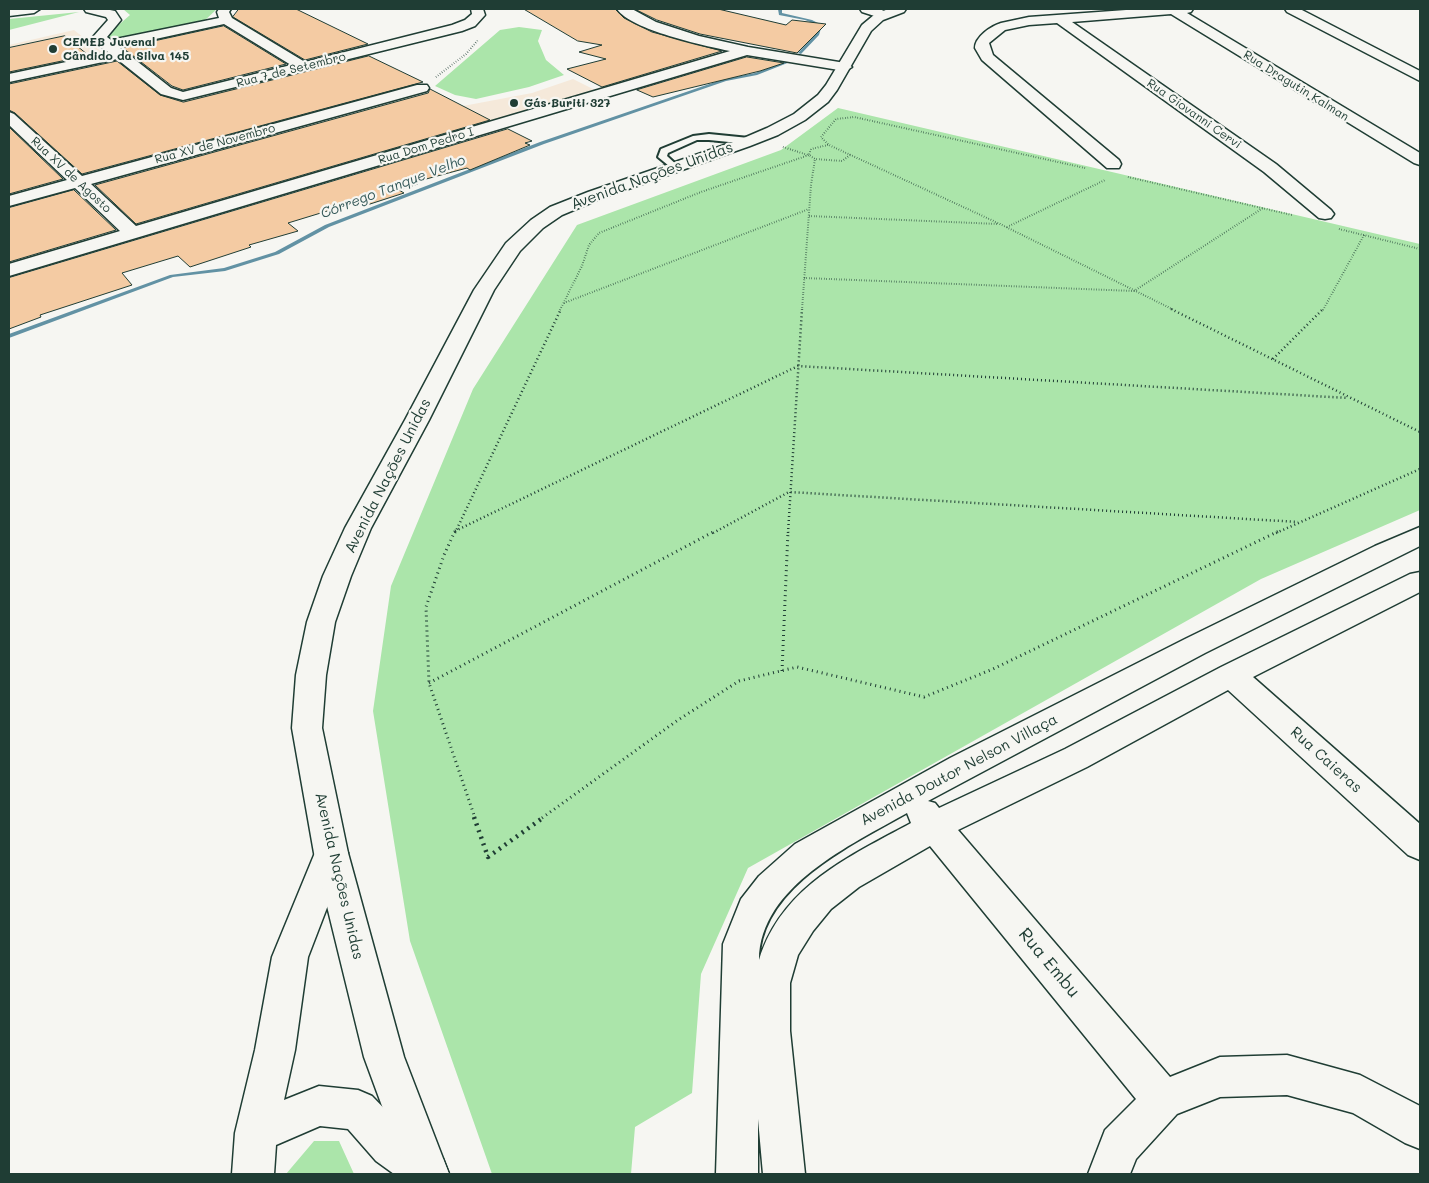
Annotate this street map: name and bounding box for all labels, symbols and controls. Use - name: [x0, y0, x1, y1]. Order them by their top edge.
- place label: CEMEB Juvenal Cândido da Silva 145: [63, 35, 189, 63]
- marker: CEMEB Juvenal Cândido da Silva 145: [47, 43, 59, 55]
- street label: Rua Dragutin Kalman: [1241, 48, 1351, 124]
- street label: Rua 7 de Setembro: [235, 49, 347, 91]
- street label: Rua Giovanni Cervi: [1144, 76, 1244, 152]
- place label: Gás Buriti 327: [524, 96, 611, 110]
- marker: Gás Buriti 327: [508, 97, 520, 109]
- street label: Rua XV de Novembro: [153, 121, 277, 167]
- street label: Rua Dom Pedro I: [377, 125, 475, 167]
- street label: Rua XV de Agosto: [28, 134, 114, 216]
- street label: Avenida Nações Unidas: [568, 138, 736, 214]
- water label: Córrego Tanque Velho: [318, 152, 468, 222]
- street label: Avenida Nações Unidas: [341, 396, 435, 556]
- street label: Avenida Doutor Nelson Villaça: [857, 710, 1061, 830]
- street label: Rua Caieras: [1287, 723, 1365, 797]
- street label: Avenida Nações Unidas: [311, 791, 367, 961]
- street label: Rua Embu: [1014, 924, 1084, 1002]

